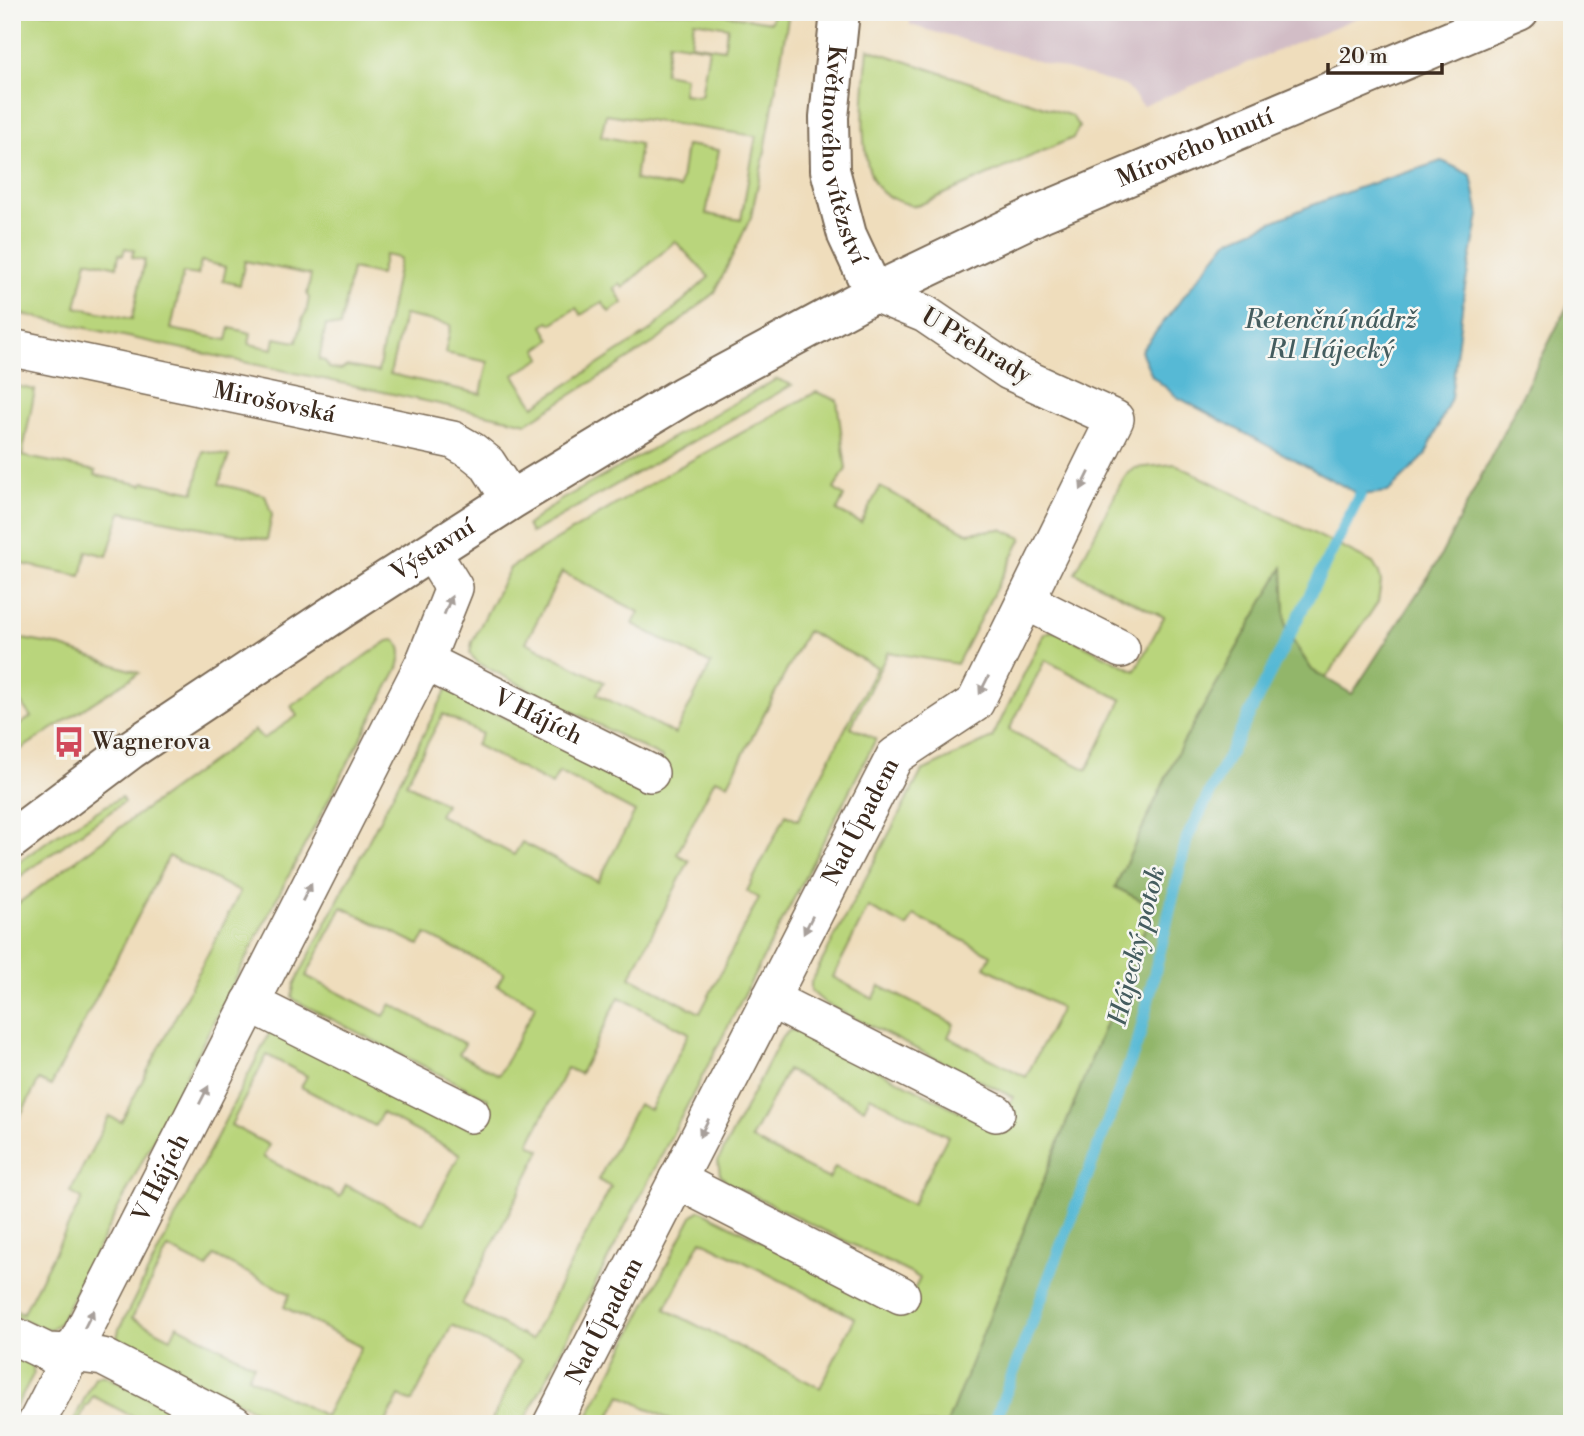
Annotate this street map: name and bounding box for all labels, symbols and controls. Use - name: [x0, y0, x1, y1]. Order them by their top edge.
- scale bar: [1328, 32, 1442, 76]
- street label: Květnového vítězství: [814, 44, 874, 270]
- text: 20 m: [1339, 44, 1388, 70]
- street label: Mírového hnutí: [1112, 101, 1279, 194]
- street label: U Přehrady: [915, 301, 1037, 391]
- water label: Retenční nádrž R1 Hájecký: [1244, 304, 1419, 366]
- street label: Mirošovská: [211, 375, 339, 430]
- one-way arrow: [1079, 471, 1090, 491]
- street label: Výstavní: [385, 512, 482, 588]
- one-way arrow: [442, 594, 453, 615]
- one-way arrow: [979, 675, 990, 695]
- street label: V Hájích: [488, 682, 587, 752]
- bus stop icon: Wagnerova: [52, 725, 86, 759]
- place label: Wagnerova: [91, 727, 211, 757]
- street label: Nad Úpadem: [816, 753, 906, 890]
- water label: Hájecký potok: [1102, 863, 1172, 1030]
- one-way arrow: [301, 882, 313, 902]
- one-way arrow: [802, 915, 813, 935]
- one-way arrow: [198, 1085, 209, 1105]
- one-way arrow: [698, 1118, 709, 1138]
- street label: V Hájích: [126, 1129, 196, 1228]
- street label: Nad Úpadem: [560, 1252, 650, 1389]
- one-way arrow: [84, 1309, 95, 1329]

